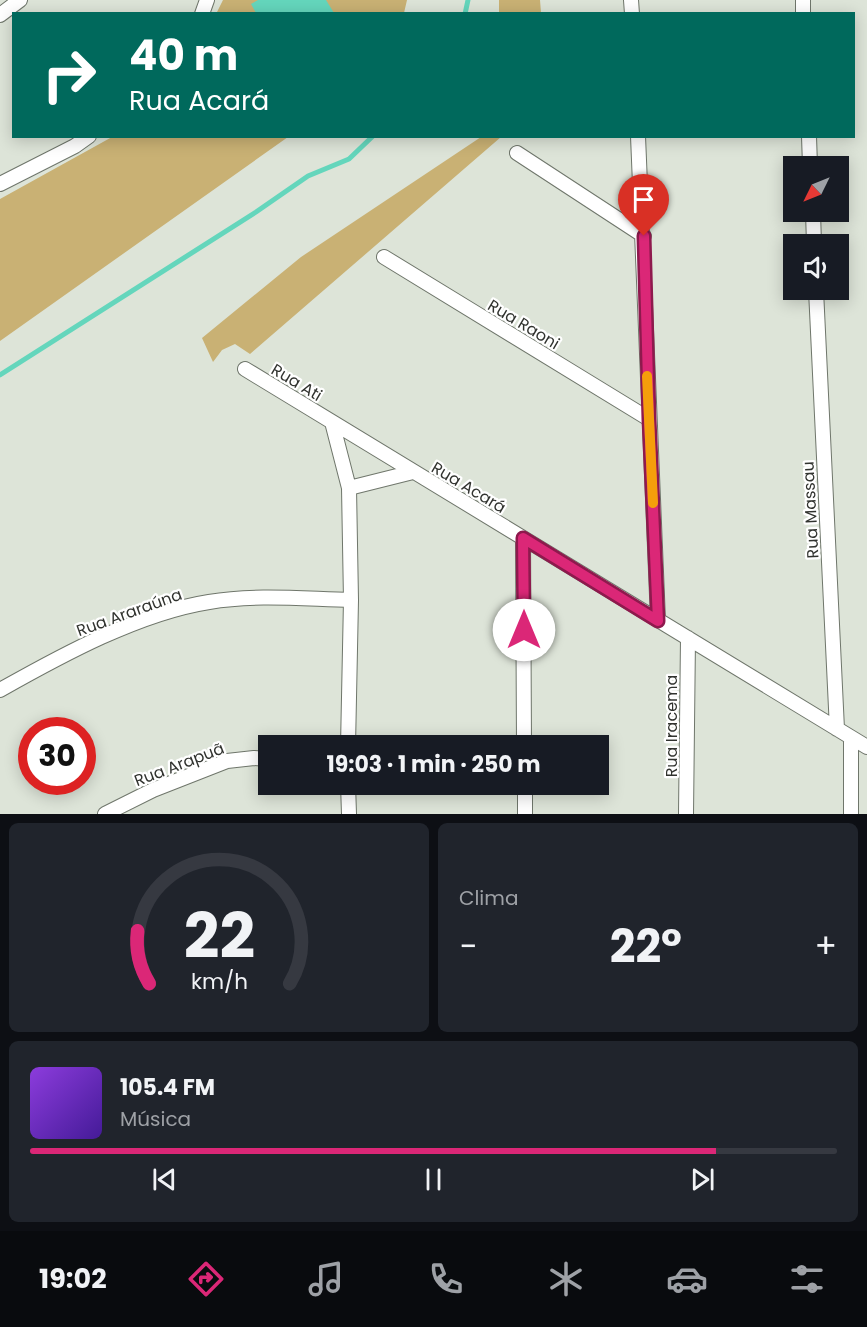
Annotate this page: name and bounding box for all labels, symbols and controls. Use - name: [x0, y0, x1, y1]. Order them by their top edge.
- text: 40 m: [129, 26, 238, 85]
- icon: right: [30, 36, 108, 114]
- text: Rua Acará: [129, 82, 269, 119]
- north arrow: [783, 156, 849, 222]
- map controls: [783, 156, 849, 300]
- pin: [618, 174, 669, 236]
- icon: arrive: [627, 183, 660, 216]
- button: sound: [783, 234, 849, 300]
- street label: Rua Raoni: [484, 294, 564, 355]
- street label: Rua Ati: [267, 358, 326, 407]
- street label: Rua Acará: [427, 456, 510, 519]
- street label: Rua Massau: [796, 461, 825, 559]
- street label: Rua Araraúna: [73, 583, 185, 642]
- position arrow: [492, 598, 556, 662]
- street label: Rua Iracema: [660, 675, 683, 777]
- speed limit sign: 30: [18, 717, 96, 795]
- street label: Rua Arapuã: [131, 737, 227, 792]
- text: 19:03 · 1 min · 250 m: [326, 749, 541, 780]
- text: Clima: [459, 884, 518, 912]
- text: 22: [183, 892, 255, 980]
- text: 22°: [610, 915, 682, 978]
- text: −: [459, 923, 477, 970]
- text: +: [814, 923, 837, 970]
- text: km/h: [190, 967, 248, 998]
- text: 105.4 FM: [120, 1072, 215, 1103]
- text: Música: [120, 1105, 191, 1133]
- icon: previous: [148, 1163, 181, 1196]
- icon: pause: [417, 1163, 450, 1196]
- icon: next: [686, 1163, 719, 1196]
- icon: directions: [185, 1258, 227, 1300]
- icon: music: [305, 1258, 347, 1300]
- icon: phone: [425, 1258, 467, 1300]
- icon: climate: [545, 1258, 587, 1300]
- icon: car: [666, 1258, 708, 1300]
- icon: filters: [786, 1258, 828, 1300]
- text: 19:02: [39, 1260, 107, 1297]

